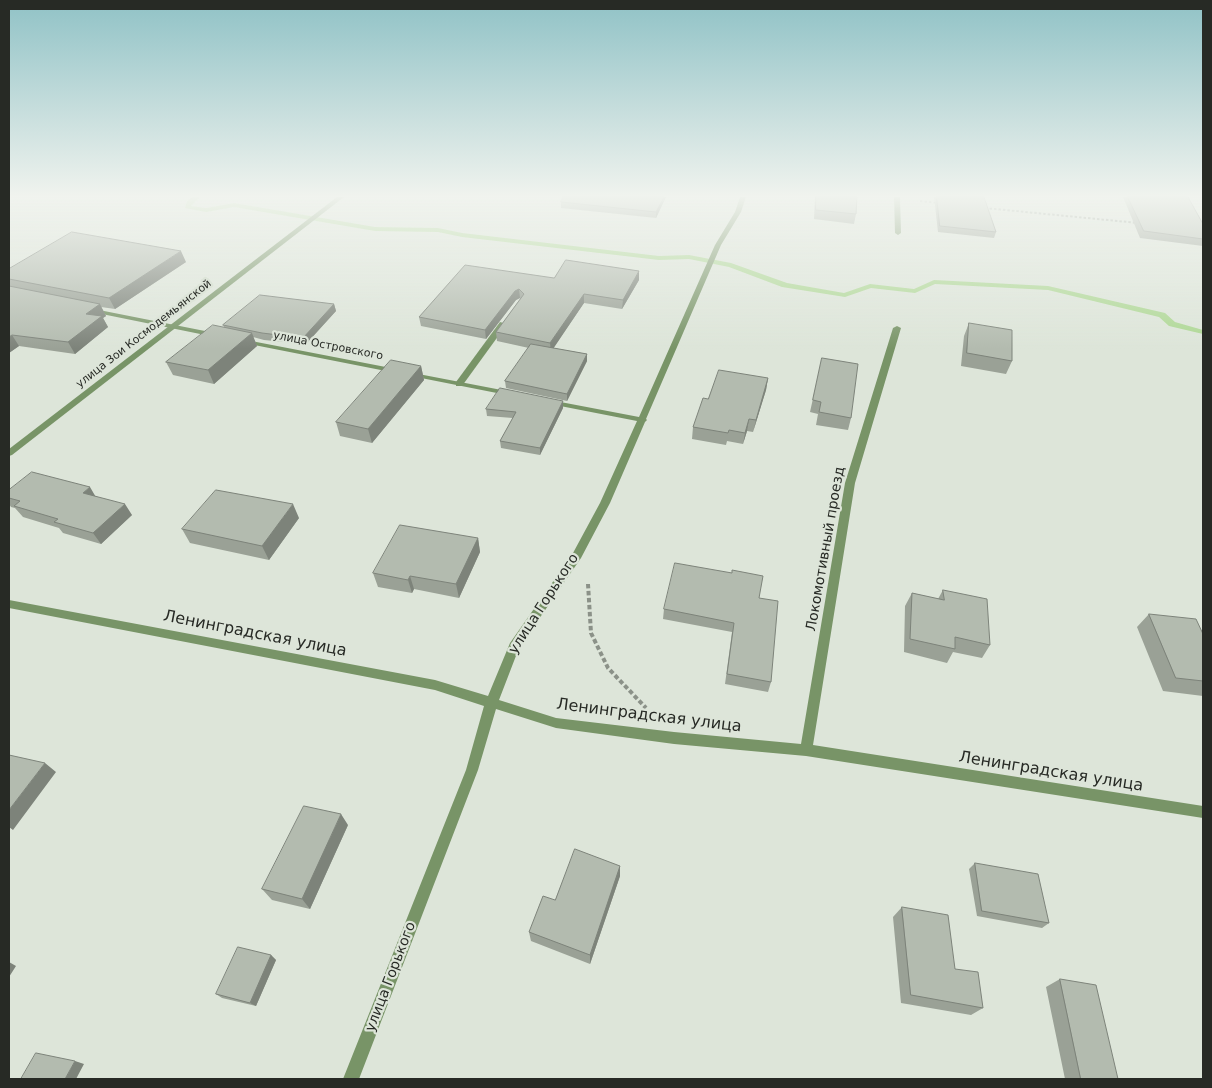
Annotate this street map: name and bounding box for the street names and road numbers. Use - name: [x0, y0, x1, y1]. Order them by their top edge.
- street label: улица Зои Космодемьянской: [74, 277, 214, 391]
- street label: улица Островского: [272, 329, 384, 363]
- street label: Локомотивный проезд: [803, 465, 849, 633]
- street label: улица Горького: [505, 551, 583, 657]
- street label: Ленинградская улица: [162, 607, 348, 661]
- street label: Ленинградская улица: [555, 695, 743, 737]
- street label: Ленинградская улица: [957, 748, 1145, 796]
- street label: улица Горького: [362, 920, 420, 1034]

